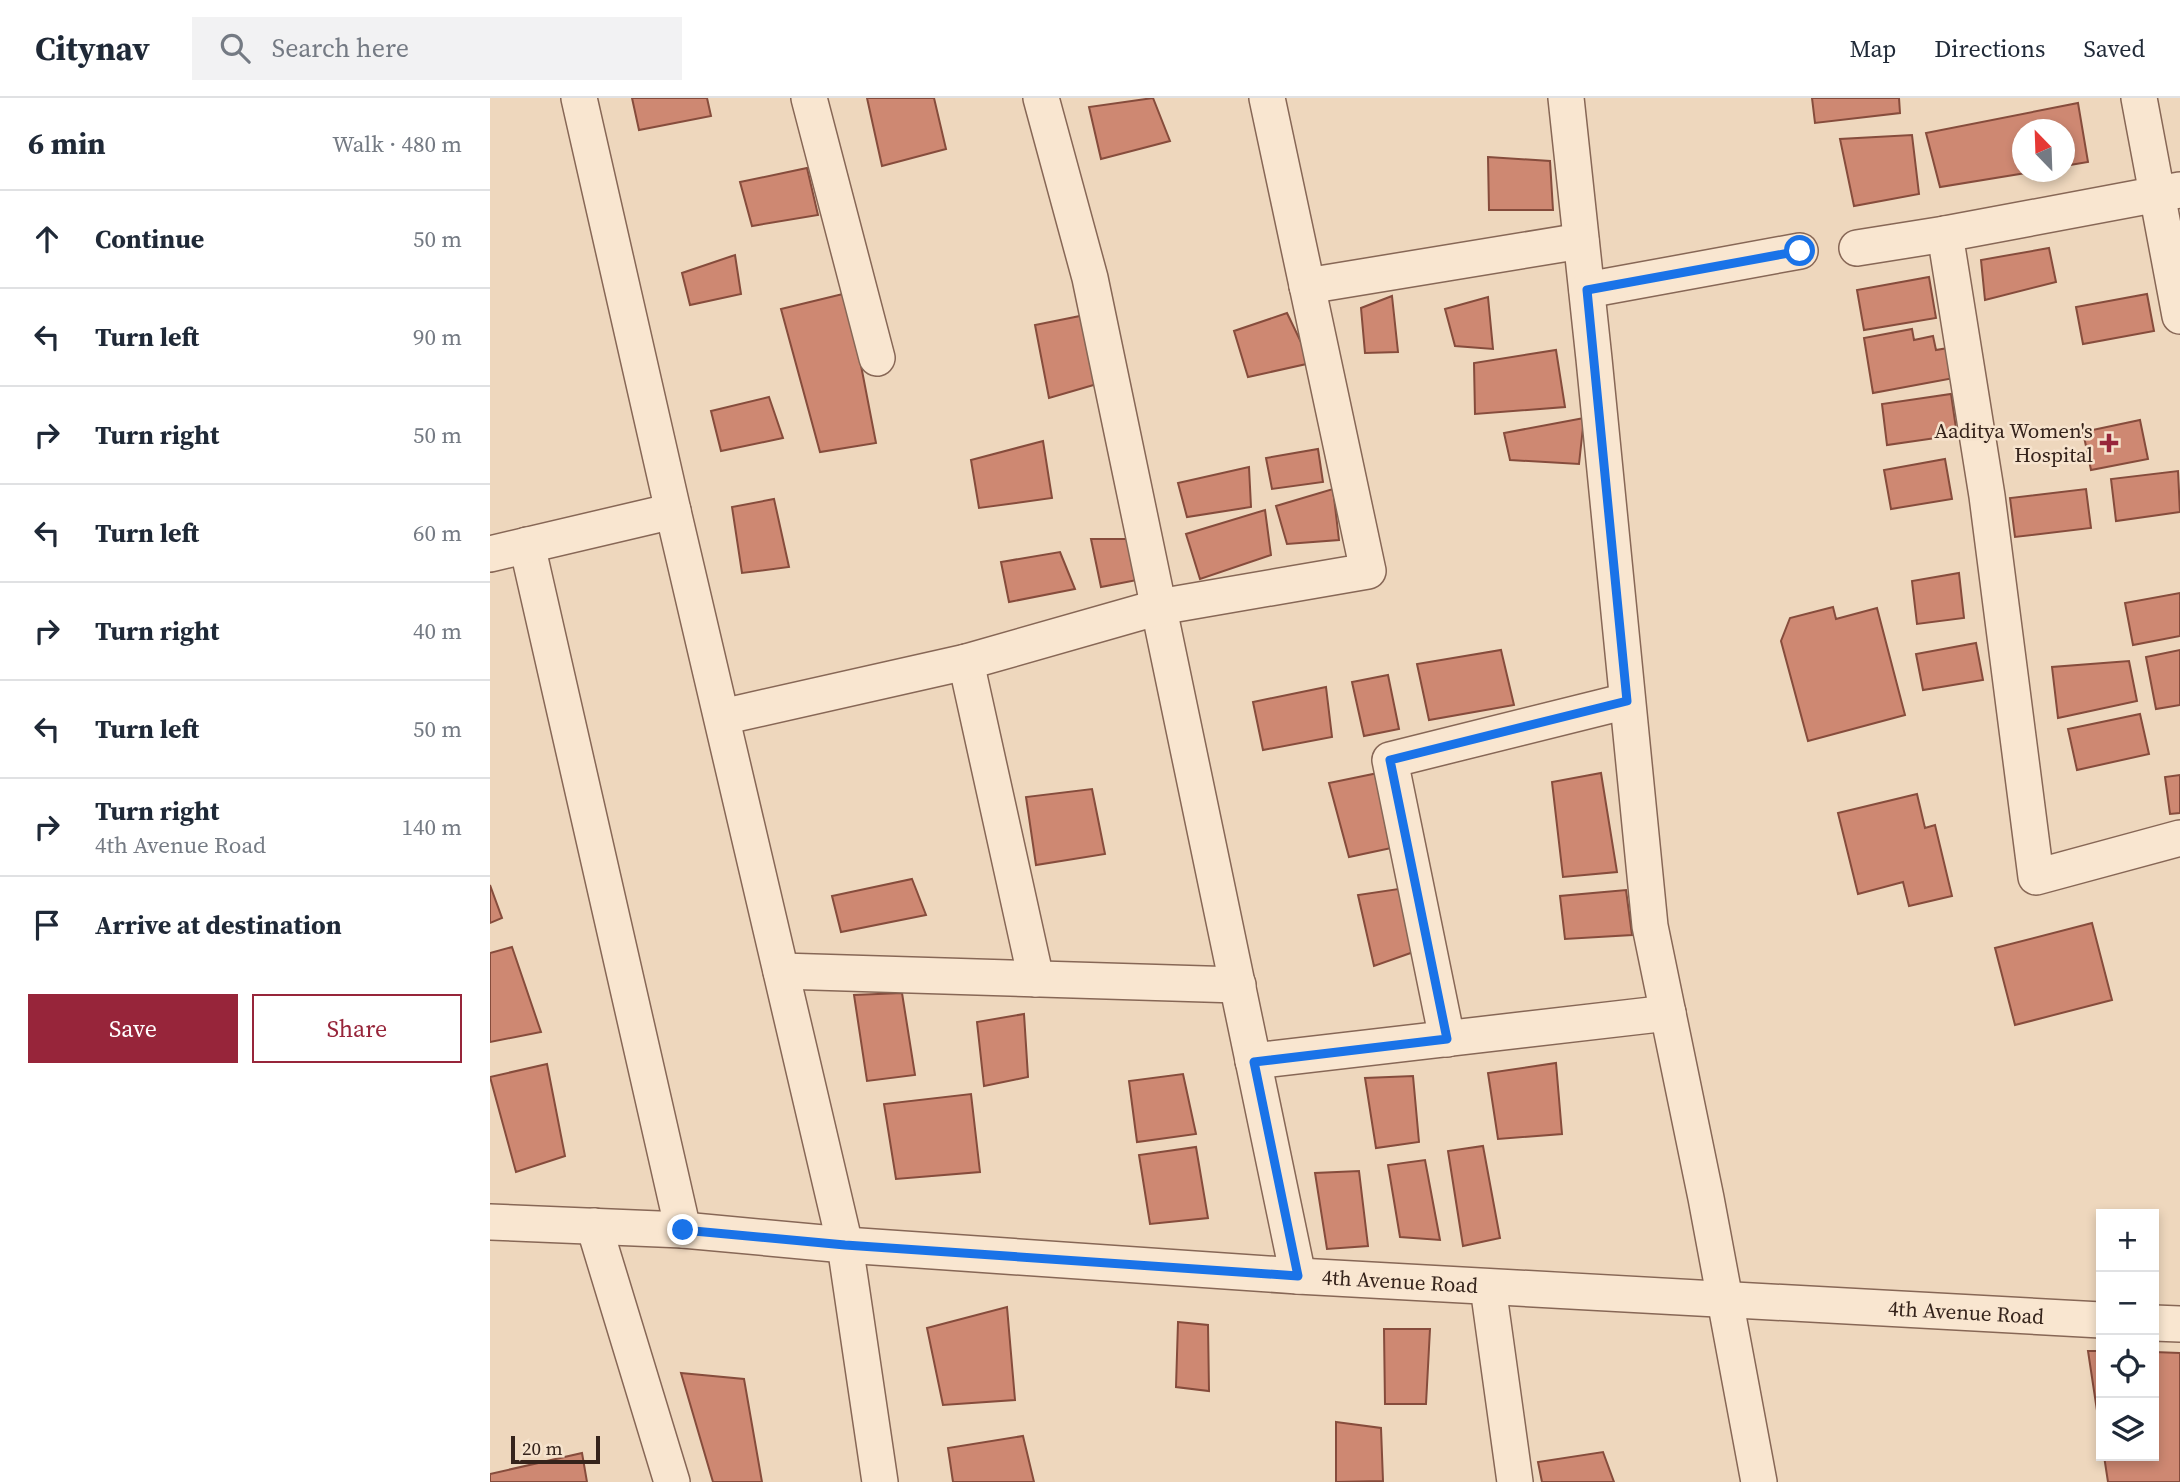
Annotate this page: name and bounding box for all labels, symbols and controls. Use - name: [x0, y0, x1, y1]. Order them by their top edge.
- search box: [192, 17, 682, 80]
- text: Citynav: [35, 26, 150, 71]
- icon: search: [216, 29, 254, 67]
- text: Search here: [272, 30, 409, 66]
- text: Map: [1849, 32, 1896, 65]
- text: Directions: [1934, 32, 2045, 65]
- text: Saved: [2083, 32, 2145, 65]
- north arrow: [2012, 119, 2075, 182]
- text: 6 min: [28, 123, 106, 164]
- text: Walk · 480 m: [332, 128, 462, 160]
- icon: ahead: [28, 220, 66, 258]
- text: Continue: [95, 221, 204, 257]
- text: 50 m: [413, 223, 462, 255]
- route start: [1784, 235, 1815, 266]
- icon: left: [28, 318, 66, 356]
- text: Turn left: [95, 319, 199, 355]
- text: 90 m: [413, 321, 462, 353]
- icon: right: [28, 416, 66, 454]
- place label: Aaditya Women's Hospital: [1934, 416, 2093, 469]
- text: Turn right: [95, 417, 219, 453]
- text: 50 m: [413, 419, 462, 451]
- marker: Aaditya Women's Hospital: [2099, 433, 2119, 453]
- icon: left: [28, 514, 66, 552]
- text: Turn left: [95, 515, 199, 551]
- text: 60 m: [413, 517, 462, 549]
- icon: right: [28, 612, 66, 650]
- text: Turn right: [95, 613, 219, 649]
- text: 40 m: [413, 615, 462, 647]
- icon: left: [28, 710, 66, 748]
- text: Turn left: [95, 711, 199, 747]
- text: 50 m: [413, 713, 462, 745]
- text: Turn right: [95, 793, 219, 829]
- icon: right: [28, 808, 66, 846]
- text: 140 m: [401, 811, 462, 843]
- text: 4th Avenue Road: [95, 829, 266, 861]
- icon: arrive: [28, 906, 66, 944]
- text: Arrive at destination: [95, 907, 342, 943]
- button: Save: [28, 994, 238, 1063]
- button: Share: [252, 994, 462, 1063]
- map controls: [2096, 1209, 2159, 1461]
- button: +: [2096, 1209, 2159, 1272]
- route end: [667, 1214, 698, 1245]
- street label: 4th Avenue Road: [1321, 1262, 1479, 1300]
- button: −: [2096, 1272, 2159, 1335]
- street label: 4th Avenue Road: [1887, 1293, 2045, 1331]
- button: locate: [2096, 1335, 2159, 1398]
- button: layers: [2096, 1398, 2159, 1461]
- scale bar: [511, 1433, 600, 1465]
- text: 20 m: [522, 1435, 563, 1461]

